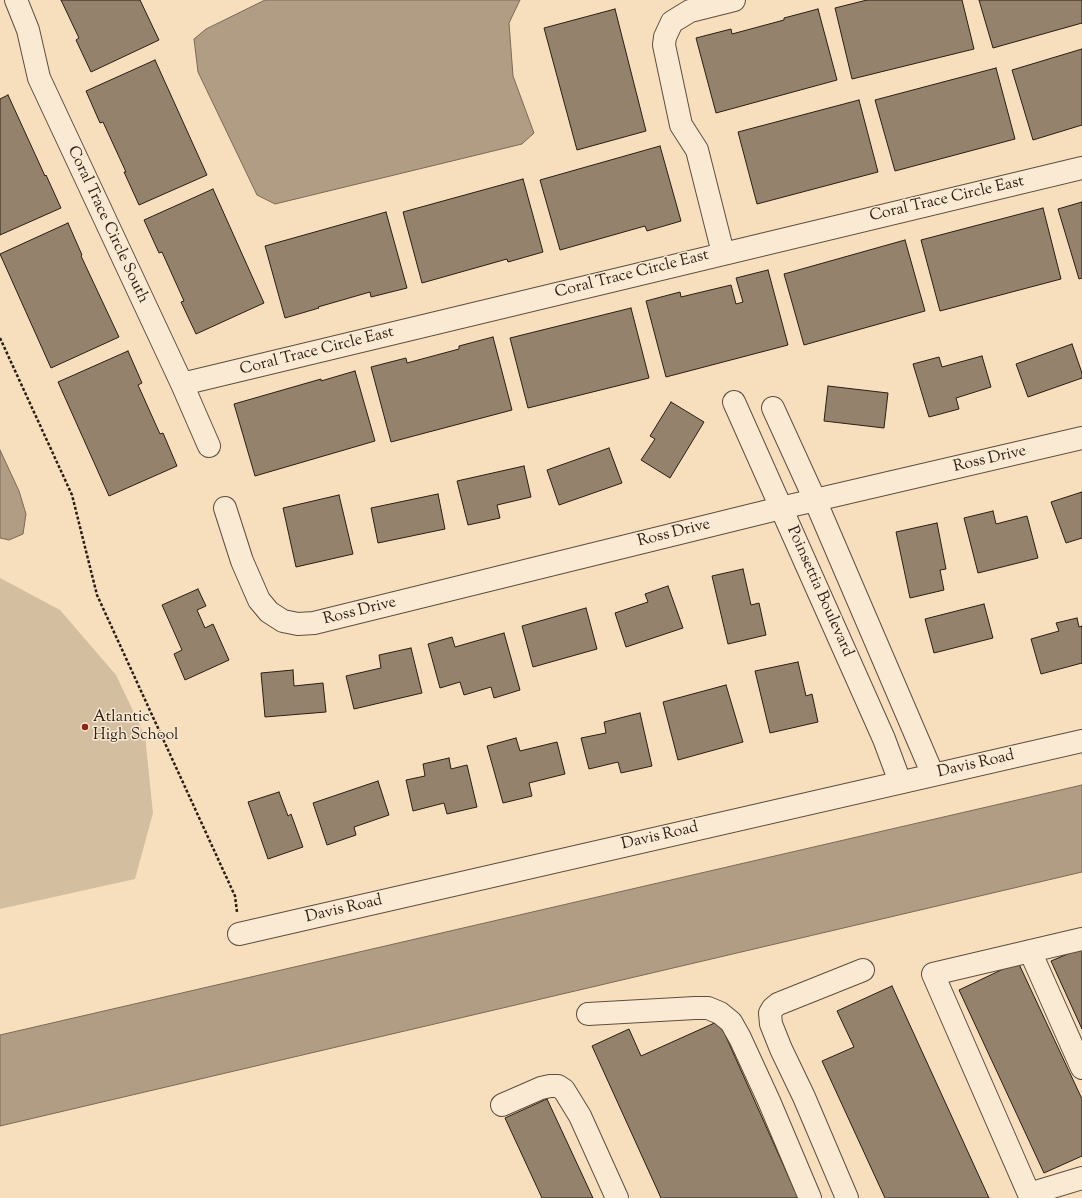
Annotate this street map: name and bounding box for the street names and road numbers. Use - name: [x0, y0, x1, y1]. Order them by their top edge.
- street label: Coral Trace Circle South: [62, 143, 152, 307]
- street label: Coral Trace Circle East: [868, 173, 1026, 227]
- street label: Coral Trace Circle East: [553, 247, 711, 303]
- street label: Coral Trace Circle East: [238, 324, 396, 380]
- street label: Ross Drive: [952, 442, 1028, 478]
- street label: Ross Drive: [636, 516, 712, 552]
- street label: Poinsettia Boulevard: [782, 524, 856, 660]
- street label: Ross Drive: [322, 594, 398, 630]
- street label: Davis Road: [936, 747, 1016, 783]
- street label: Davis Road: [620, 819, 700, 855]
- street label: Davis Road: [304, 892, 384, 928]

